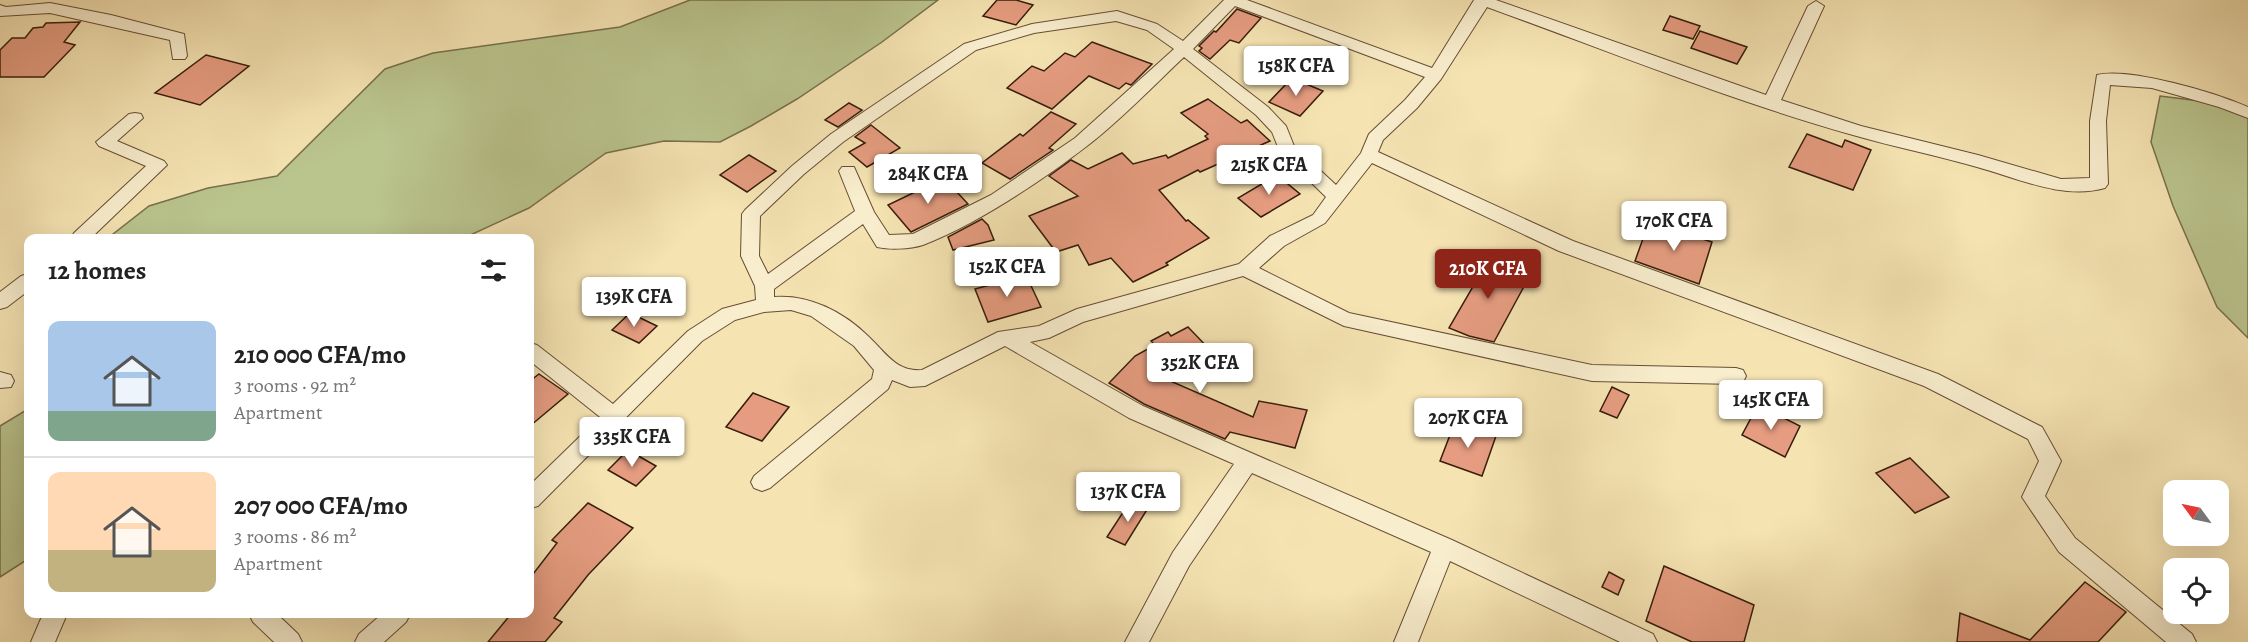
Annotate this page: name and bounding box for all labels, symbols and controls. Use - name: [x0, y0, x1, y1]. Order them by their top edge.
- pin: 158K CFA: [1234, 46, 1358, 97]
- text: 158K CFA: [1258, 52, 1334, 79]
- pin: 215K CFA: [1207, 145, 1331, 196]
- text: 215K CFA: [1231, 151, 1307, 178]
- pin: 284K CFA: [866, 154, 990, 205]
- text: 284K CFA: [888, 160, 968, 187]
- pin: 170K CFA: [1612, 201, 1736, 252]
- text: 170K CFA: [1635, 207, 1713, 234]
- pin: 152K CFA: [945, 247, 1069, 298]
- pin: 210K CFA: [1426, 249, 1550, 300]
- text: 12 homes: [48, 253, 146, 288]
- text: 152K CFA: [969, 253, 1045, 280]
- icon: filters: [477, 254, 510, 287]
- text: 210K CFA: [1449, 255, 1527, 282]
- pin: 139K CFA: [572, 277, 696, 328]
- text: 139K CFA: [596, 283, 672, 310]
- text: 210 000 CFA/mo: [234, 337, 406, 372]
- pin: 352K CFA: [1138, 343, 1262, 394]
- icon: home: [96, 345, 168, 417]
- text: 352K CFA: [1161, 349, 1239, 376]
- text: 3 rooms · 92 m²: [234, 372, 356, 399]
- pin: 145K CFA: [1709, 380, 1833, 431]
- text: 145K CFA: [1733, 386, 1809, 413]
- pin: 207K CFA: [1406, 398, 1530, 449]
- text: Apartment: [234, 399, 323, 426]
- text: 207K CFA: [1428, 404, 1508, 431]
- pin: 335K CFA: [570, 417, 694, 468]
- text: 335K CFA: [593, 423, 671, 450]
- pin: 137K CFA: [1066, 472, 1190, 523]
- text: 137K CFA: [1090, 478, 1166, 505]
- north arrow: [2163, 480, 2229, 546]
- map controls: [2163, 480, 2229, 624]
- text: 207 000 CFA/mo: [234, 488, 408, 523]
- icon: home: [96, 496, 168, 568]
- text: 3 rooms · 86 m²: [234, 523, 356, 550]
- text: Apartment: [234, 550, 323, 577]
- button: locate: [2163, 558, 2229, 624]

